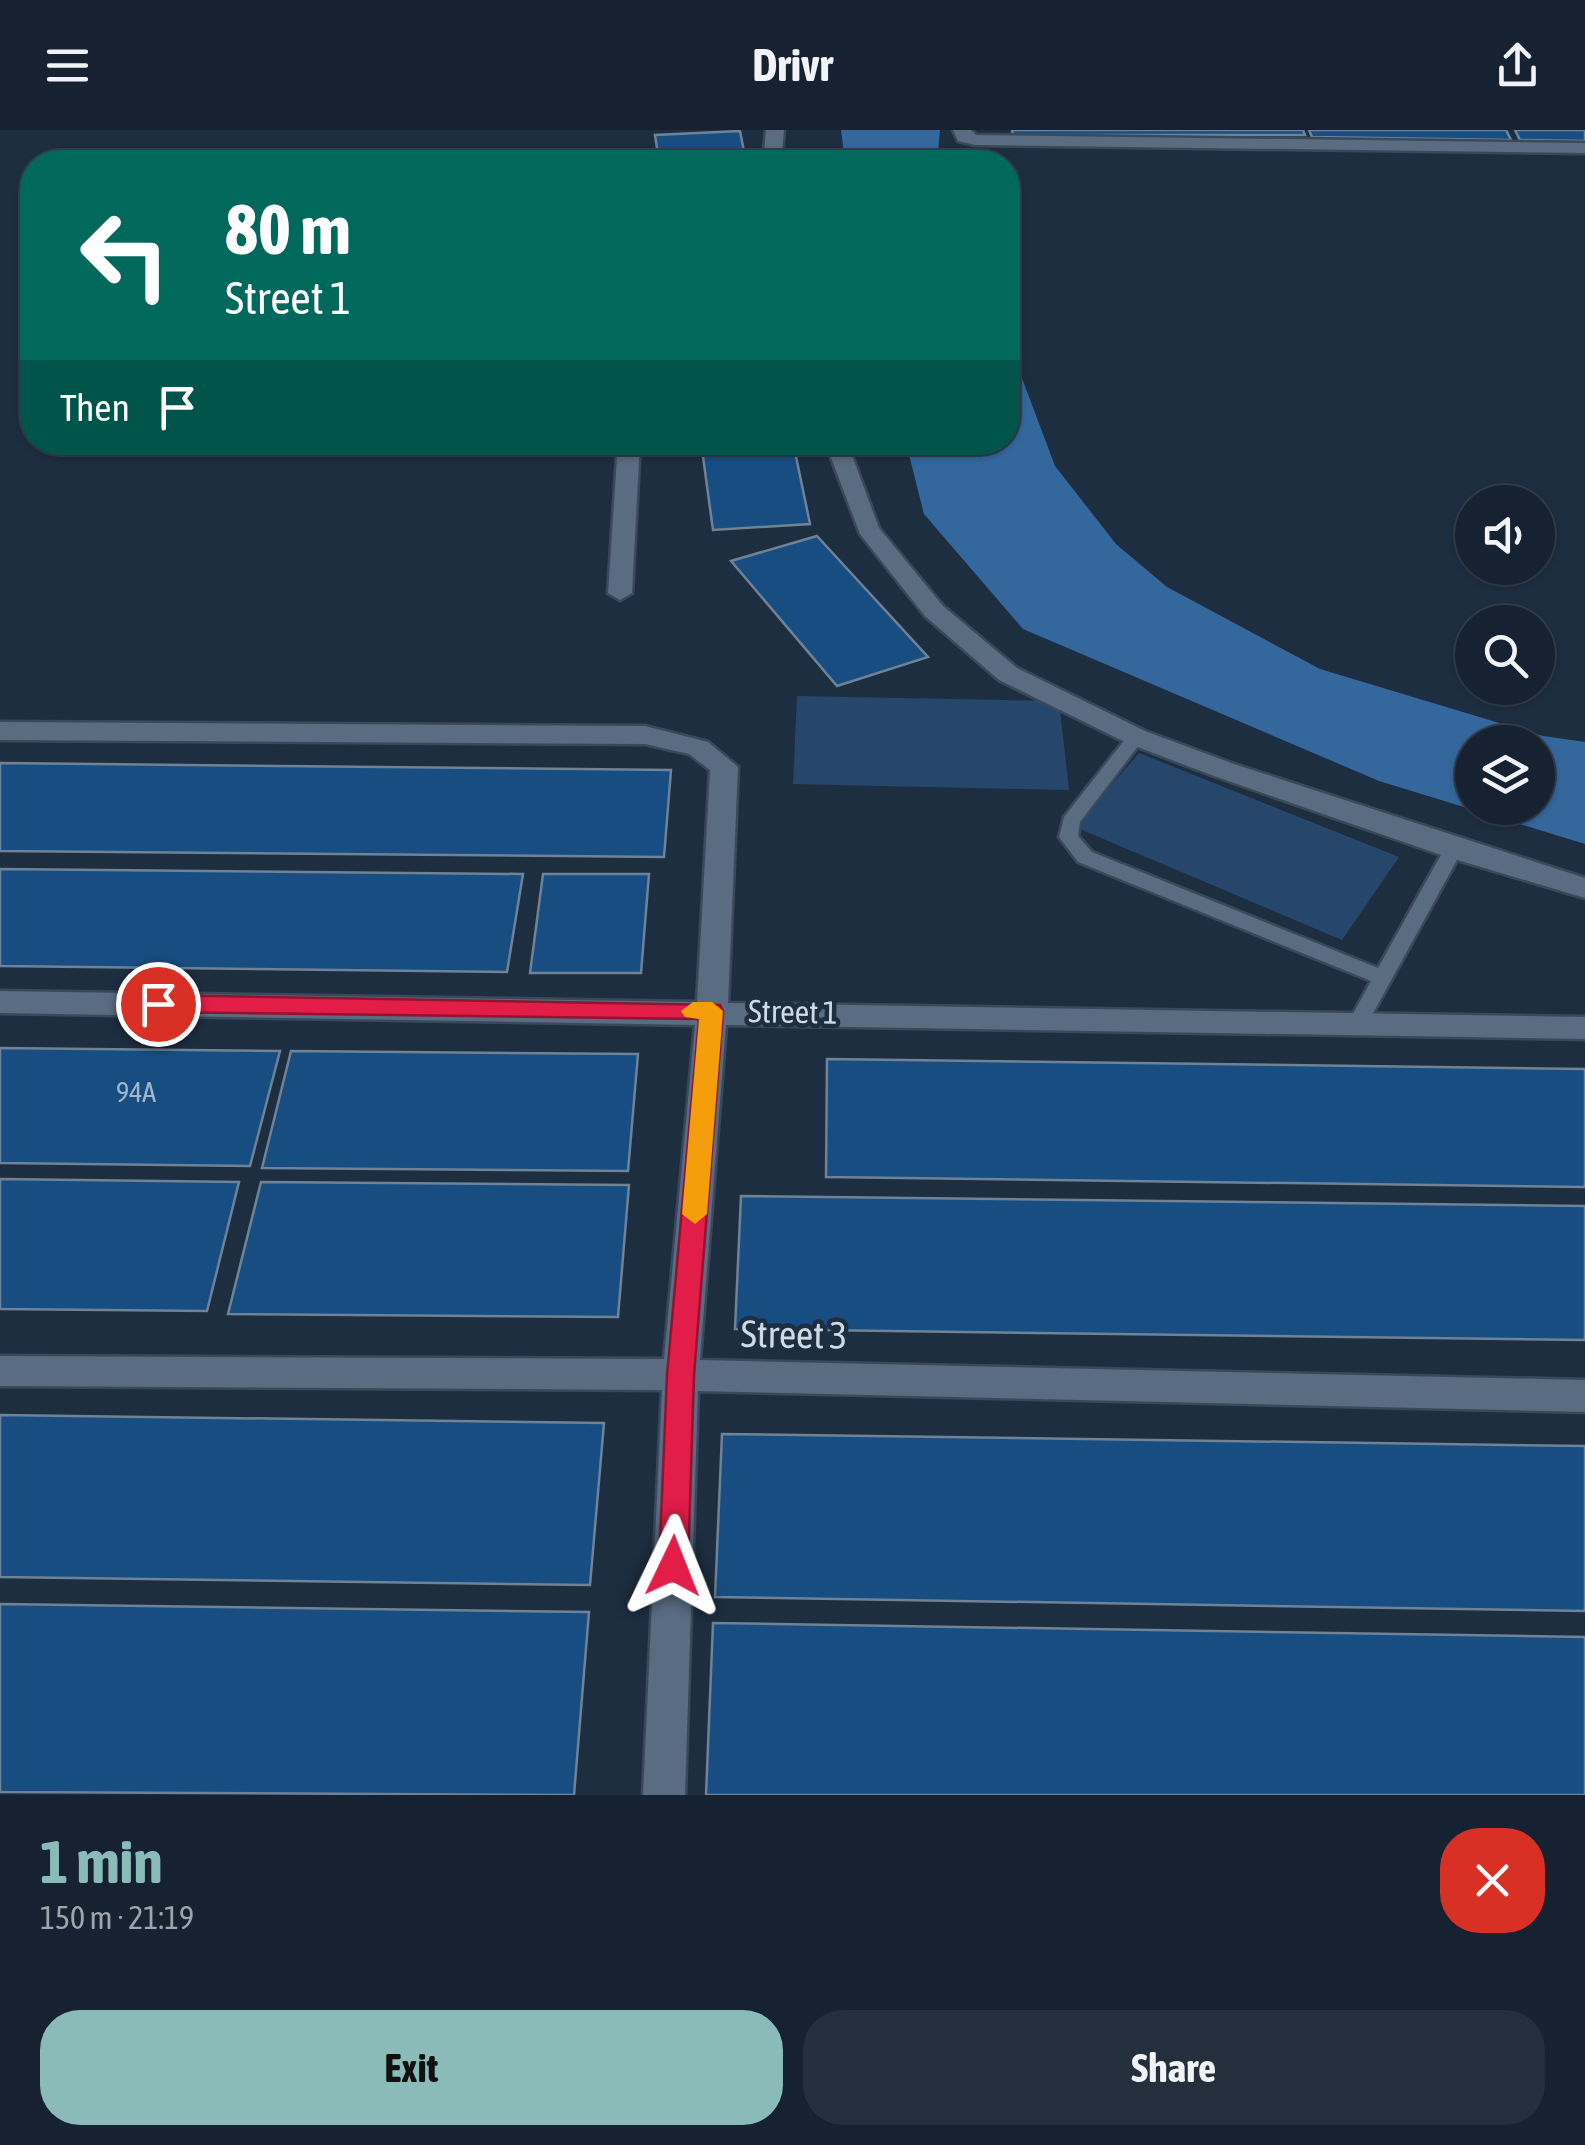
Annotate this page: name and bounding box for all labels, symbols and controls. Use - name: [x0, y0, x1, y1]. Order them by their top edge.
- icon: menu: [40, 38, 95, 93]
- icon: share: [1490, 38, 1545, 93]
- text: Drivr: [752, 39, 833, 91]
- text: 80 m: [225, 189, 351, 269]
- icon: left: [60, 190, 190, 320]
- text: Street 1: [225, 272, 351, 324]
- icon: arrive: [150, 380, 205, 435]
- text: Then: [60, 386, 130, 429]
- map controls: [1455, 485, 1555, 825]
- button: sound: [1455, 485, 1555, 585]
- button: search: [1455, 605, 1555, 705]
- button: layers: [1455, 725, 1555, 825]
- pin: [116, 962, 201, 1047]
- icon: arrive: [131, 977, 186, 1032]
- street label: Street 1: [748, 992, 838, 1031]
- house number: 94A: [116, 1076, 156, 1108]
- street label: Street 3: [740, 1312, 848, 1357]
- position arrow: [621, 1514, 725, 1618]
- text: 1 min: [40, 1827, 163, 1896]
- button: close: [1440, 1828, 1545, 1933]
- text: 150 m · 21:19: [40, 1899, 194, 1936]
- button: Exit: [40, 2010, 783, 2125]
- button: Share: [803, 2010, 1545, 2125]

